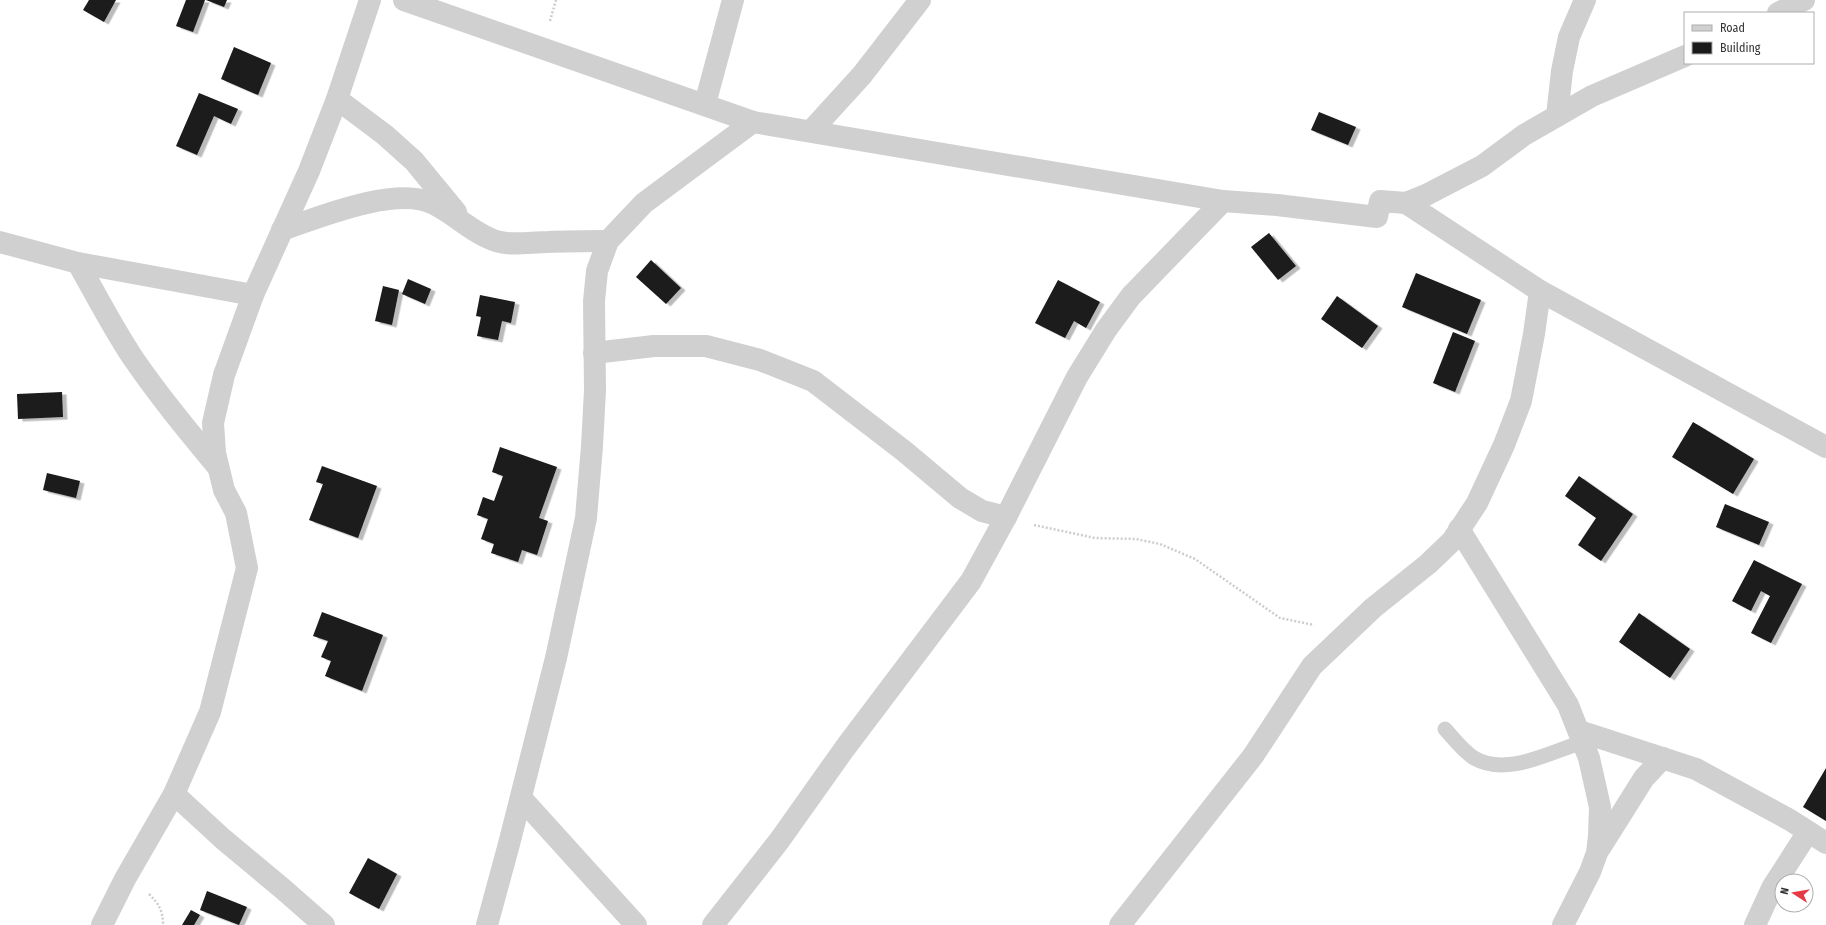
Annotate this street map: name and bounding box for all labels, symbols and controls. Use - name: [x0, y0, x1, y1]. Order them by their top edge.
- legend: [1684, 12, 1814, 64]
- text: Road: [1720, 21, 1745, 35]
- text: Building: [1720, 41, 1761, 55]
- north arrow: [1774, 873, 1814, 913]
- text: N: [1778, 886, 1792, 896]

